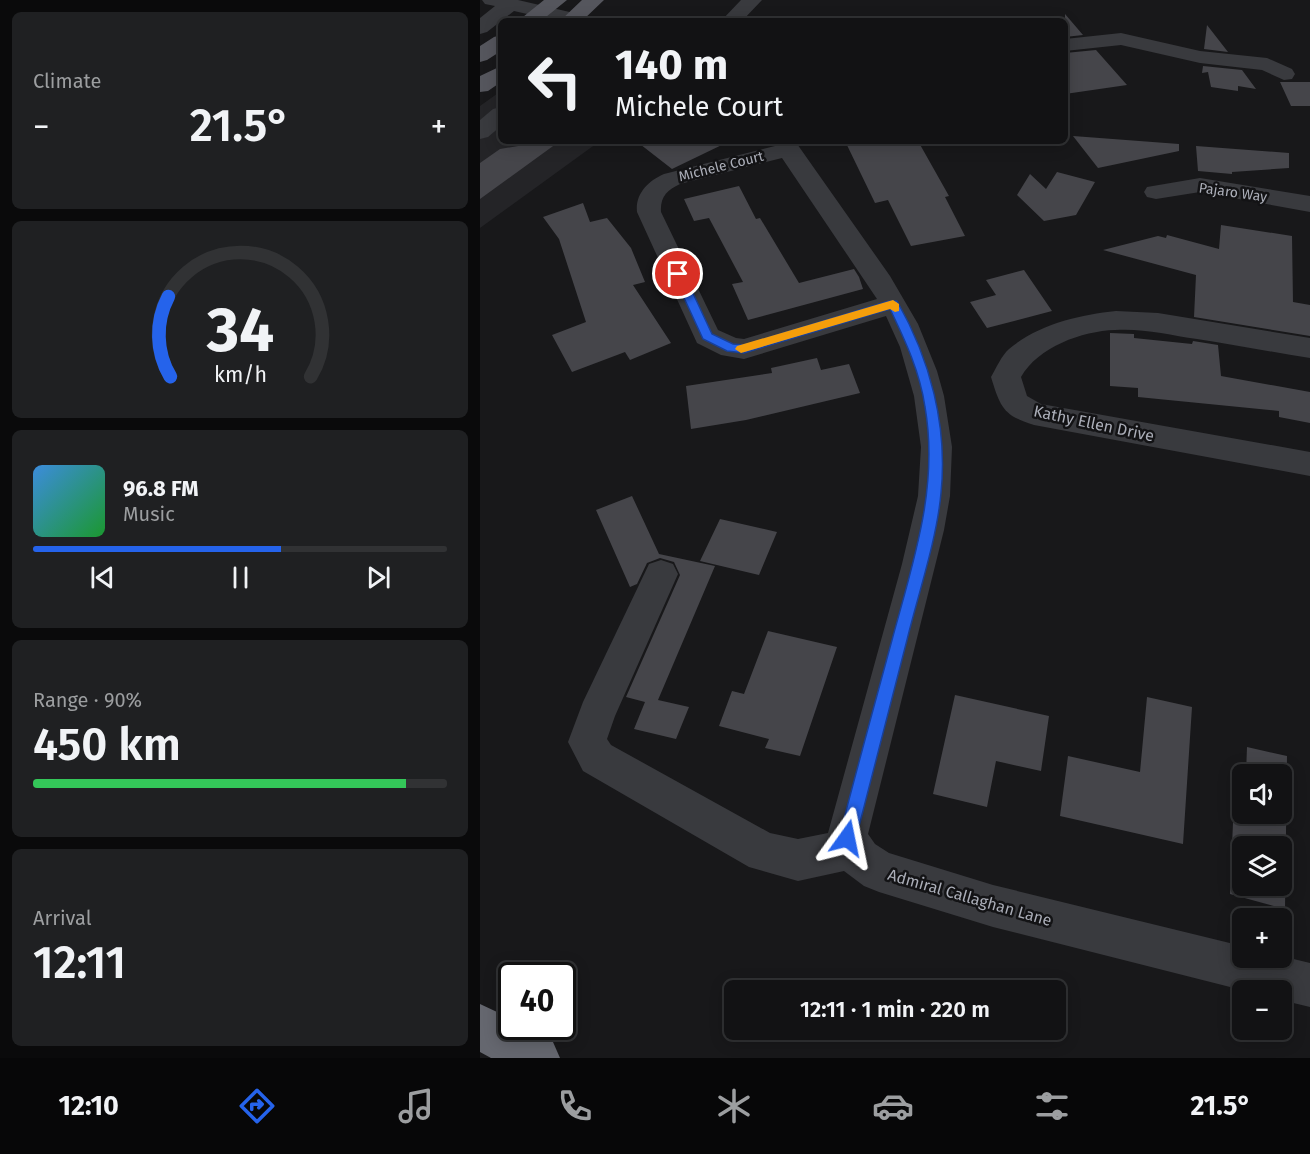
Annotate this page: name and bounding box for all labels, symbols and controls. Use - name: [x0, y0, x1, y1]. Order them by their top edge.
- text: 140 m: [615, 40, 728, 90]
- icon: left: [516, 42, 594, 120]
- text: Climate: [33, 69, 101, 93]
- text: Michele Court: [615, 91, 783, 123]
- text: 21.5°: [190, 99, 290, 153]
- text: −: [33, 107, 50, 147]
- text: +: [431, 107, 447, 147]
- street label: Michele Court: [677, 147, 766, 185]
- street label: Pajaro Way: [1198, 179, 1268, 206]
- pin: [652, 248, 703, 299]
- icon: arrive: [661, 257, 694, 290]
- text: 34: [205, 293, 274, 368]
- text: km/h: [213, 362, 267, 388]
- street label: Kathy Ellen Drive: [1032, 401, 1156, 446]
- text: 96.8 FM: [123, 475, 198, 502]
- text: Music: [123, 502, 175, 526]
- icon: previous: [86, 561, 119, 594]
- icon: pause: [224, 561, 257, 594]
- icon: next: [362, 561, 395, 594]
- text: Range · 90%: [33, 688, 142, 712]
- text: 450 km: [33, 718, 181, 772]
- map controls: [1232, 764, 1292, 1040]
- button: sound: [1232, 764, 1292, 824]
- position arrow: [815, 806, 879, 870]
- button: layers: [1232, 836, 1292, 896]
- street label: Admiral Callaghan Lane: [886, 865, 1054, 930]
- text: Arrival: [33, 906, 92, 930]
- button: +: [1232, 908, 1292, 968]
- text: 12:11: [33, 936, 126, 990]
- speed limit sign: 40: [498, 962, 576, 1040]
- button: −: [1232, 980, 1292, 1040]
- text: 12:11 · 1 min · 220 m: [800, 996, 990, 1023]
- icon: directions: [236, 1085, 278, 1127]
- icon: music: [395, 1085, 437, 1127]
- icon: phone: [554, 1085, 596, 1127]
- icon: climate: [713, 1085, 755, 1127]
- icon: car: [872, 1085, 914, 1127]
- icon: filters: [1031, 1085, 1073, 1127]
- text: 12:10: [59, 1090, 119, 1122]
- text: 21.5°: [1190, 1090, 1251, 1122]

